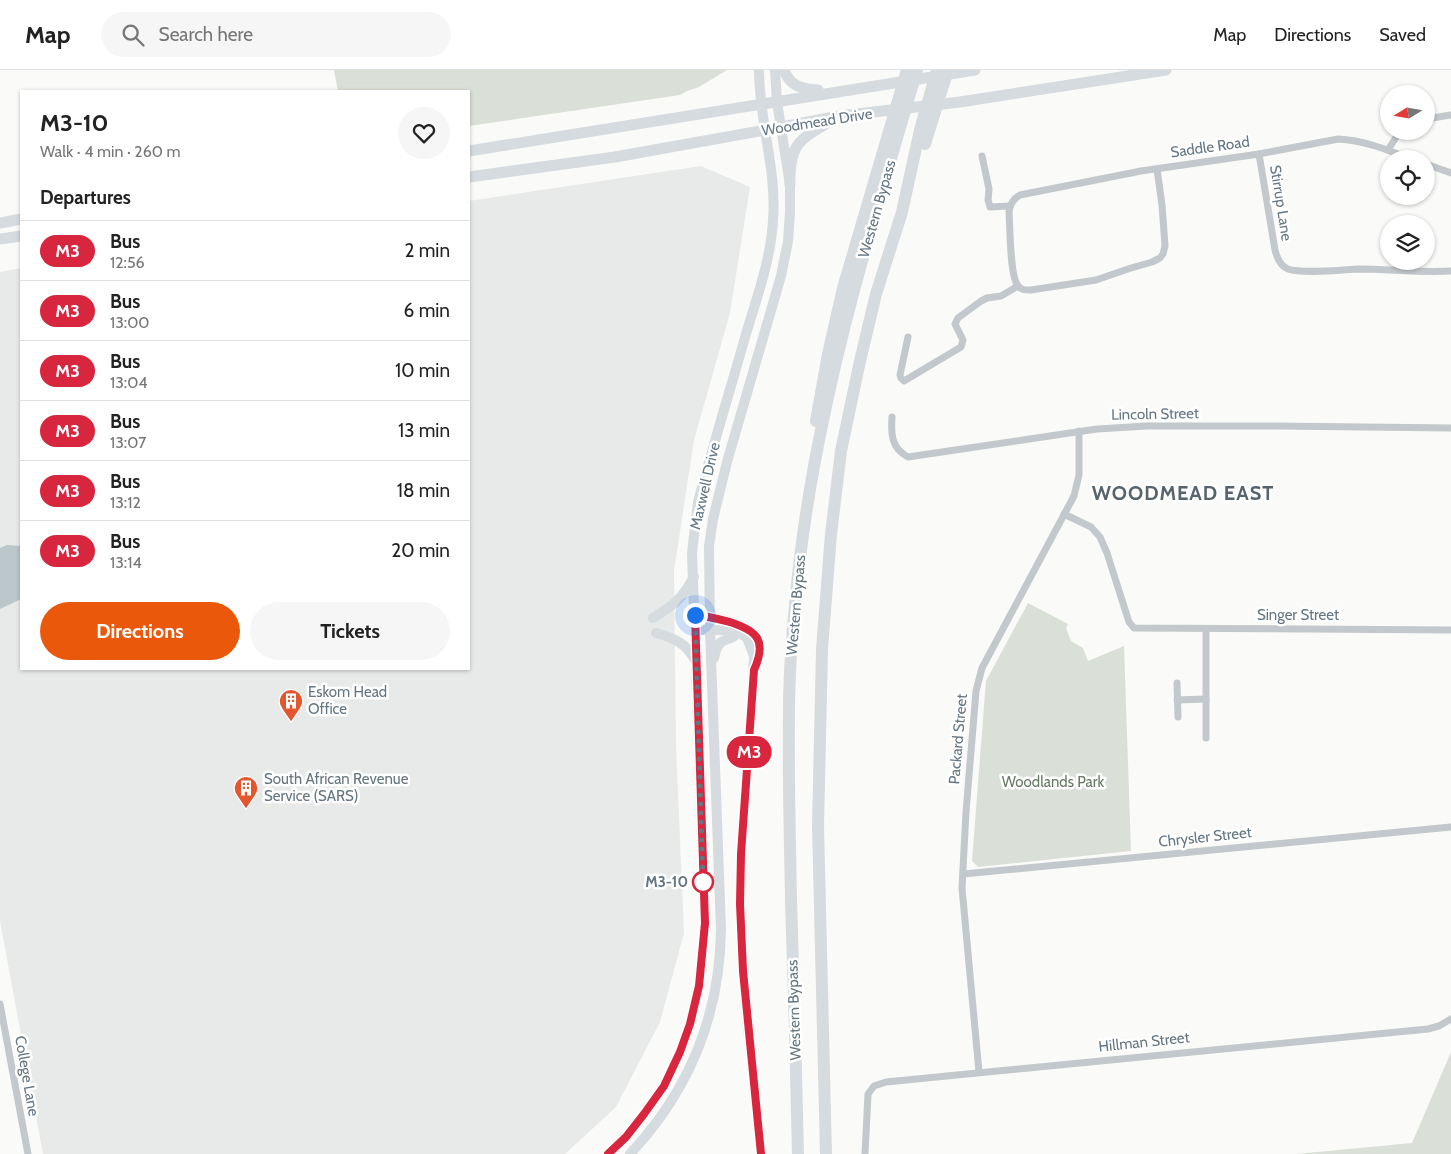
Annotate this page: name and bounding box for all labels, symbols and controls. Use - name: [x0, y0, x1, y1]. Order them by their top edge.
- search box: [101, 12, 451, 57]
- text: Map: [25, 20, 71, 49]
- icon: search: [119, 21, 147, 49]
- text: Search here: [159, 23, 253, 46]
- text: Map: [1213, 24, 1246, 46]
- text: Directions: [1274, 24, 1351, 46]
- text: Saved: [1379, 24, 1426, 46]
- north arrow: [1380, 85, 1435, 140]
- map controls: [1380, 85, 1435, 270]
- street label: Woodmead Drive: [760, 104, 874, 140]
- button: heart: [398, 107, 450, 159]
- text: M3-10: [40, 108, 108, 137]
- street label: Saddle Road: [1169, 133, 1251, 161]
- text: Walk · 4 min · 260 m: [40, 142, 181, 161]
- button: locate: [1380, 150, 1435, 205]
- street label: Western Bypass: [854, 158, 900, 260]
- street label: Stirrup Lane: [1266, 164, 1296, 243]
- text: Departures: [40, 186, 131, 209]
- button: layers: [1380, 215, 1435, 270]
- text: Bus: [110, 230, 140, 253]
- text: 2 min: [404, 239, 450, 262]
- text: M3: [55, 240, 80, 262]
- text: 12:56: [110, 253, 145, 272]
- text: Bus: [110, 290, 140, 313]
- text: 6 min: [404, 299, 450, 322]
- text: M3: [55, 300, 80, 322]
- text: 13:00: [110, 313, 150, 332]
- text: Bus: [110, 350, 140, 373]
- text: 10 min: [395, 359, 450, 382]
- text: M3: [55, 360, 80, 382]
- text: 13:04: [110, 373, 148, 392]
- street label: Lincoln Street: [1111, 404, 1199, 424]
- text: Bus: [110, 410, 140, 433]
- text: 13 min: [398, 419, 450, 442]
- text: M3: [55, 420, 80, 442]
- text: 13:07: [110, 433, 146, 452]
- street label: Maxwell Drive: [686, 440, 724, 531]
- text: Bus: [110, 470, 140, 493]
- text: 18 min: [397, 479, 450, 502]
- text: M3: [55, 480, 80, 502]
- district label: WOODMEAD EAST: [1092, 481, 1274, 505]
- text: 13:12: [110, 493, 141, 512]
- text: Bus: [110, 530, 140, 553]
- text: 20 min: [391, 539, 450, 562]
- text: M3: [55, 540, 80, 562]
- text: 13:14: [110, 553, 142, 572]
- street label: Western Bypass: [783, 554, 809, 656]
- button: Directions: [40, 602, 240, 660]
- button: Tickets: [250, 602, 450, 660]
- your location: [683, 603, 708, 628]
- street label: Singer Street: [1257, 606, 1339, 624]
- place label: Eskom Head Office: [308, 683, 387, 718]
- building icon: Eskom Head Office: [278, 688, 304, 722]
- street label: Packard Street: [945, 693, 971, 785]
- line badge: M3: [726, 736, 772, 768]
- text: M3: [737, 741, 761, 763]
- place label: South African Revenue Service (SARS): [264, 770, 409, 805]
- park label: Woodlands Park: [1002, 773, 1105, 791]
- building icon: South African Revenue Service (SARS): [233, 775, 259, 809]
- street label: Chrysler Street: [1157, 823, 1253, 851]
- marker: M3-10: [692, 871, 714, 893]
- place label: M3-10: [645, 873, 688, 891]
- street label: Western Bypass: [783, 959, 805, 1061]
- street label: Hillman Street: [1098, 1028, 1190, 1056]
- street label: College Lane: [11, 1034, 43, 1118]

